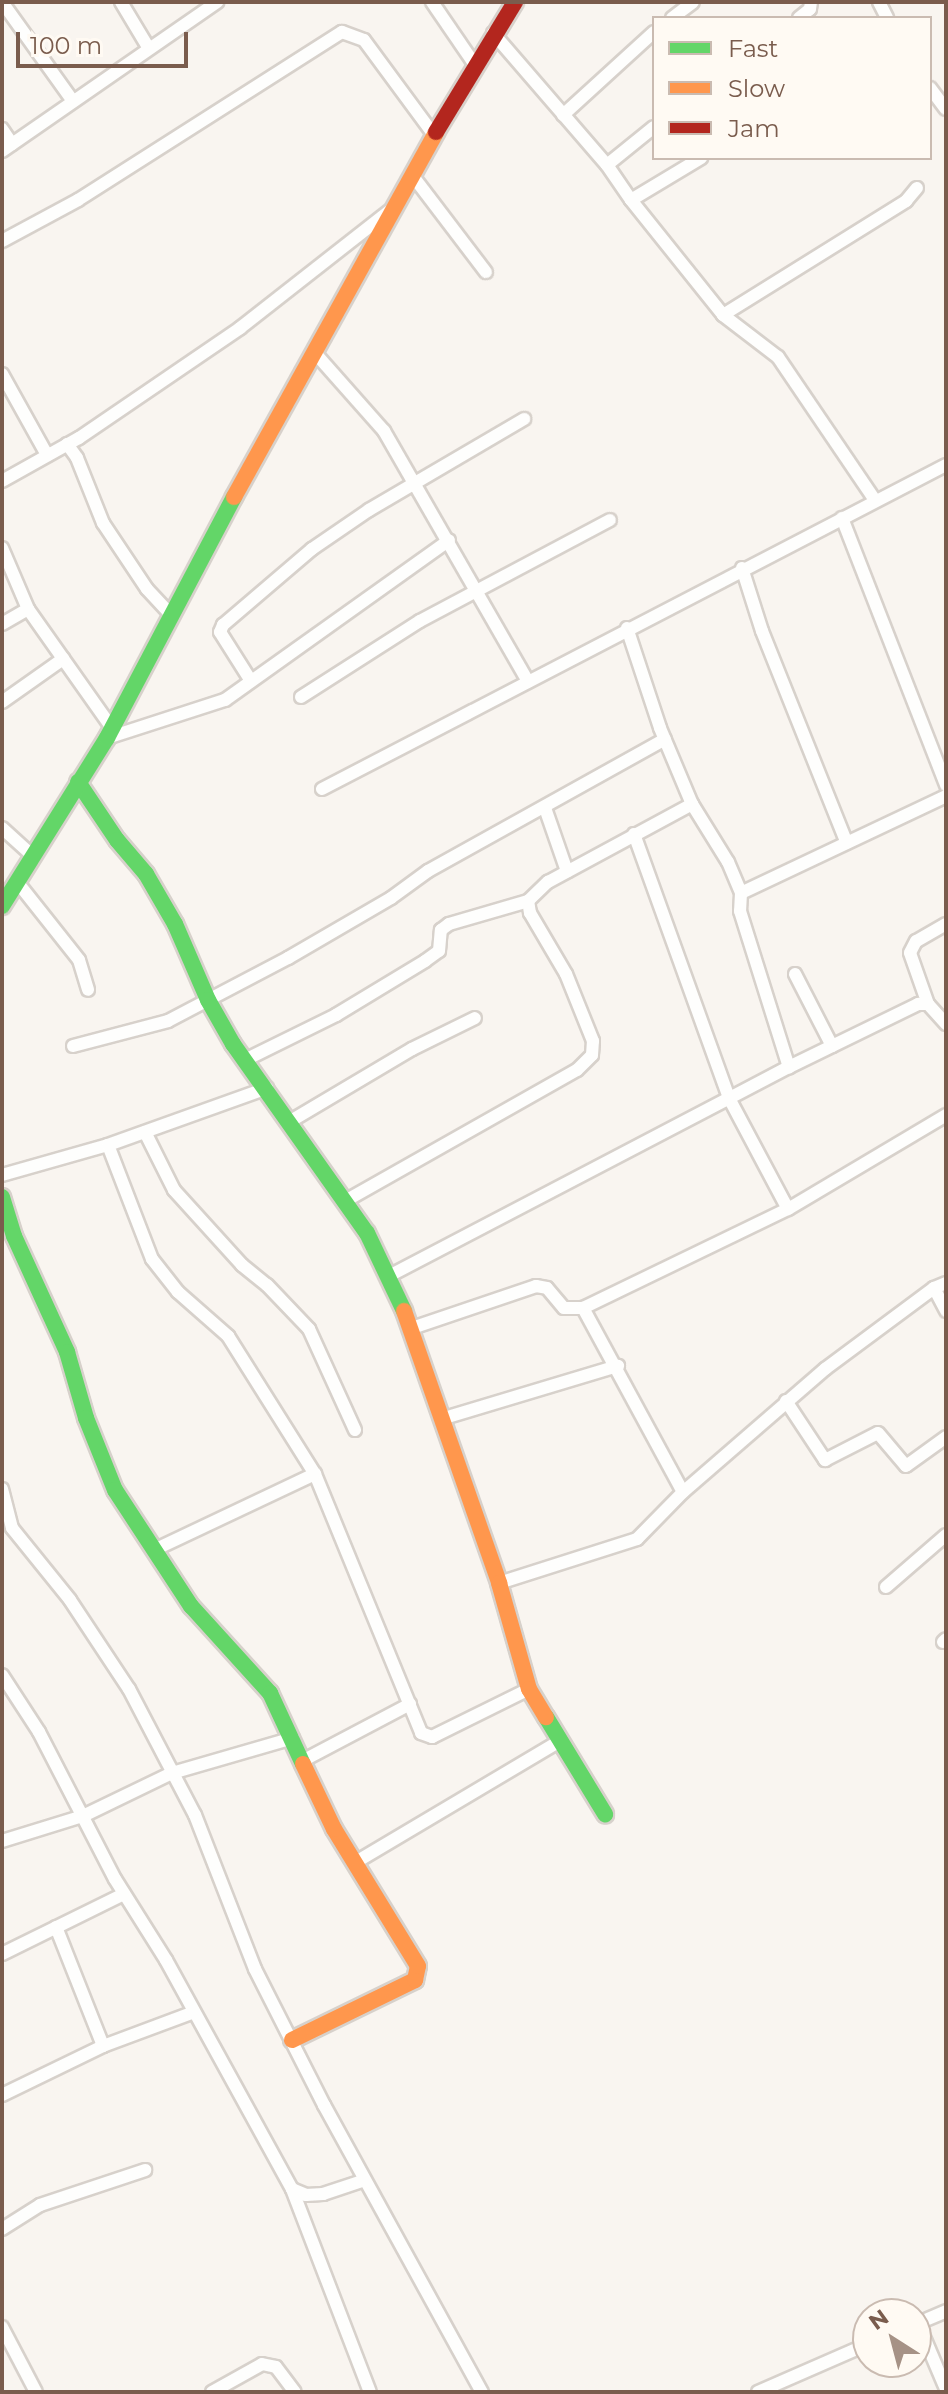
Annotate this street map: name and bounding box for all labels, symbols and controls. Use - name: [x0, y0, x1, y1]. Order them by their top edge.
- scale bar: [20, 16, 192, 66]
- legend: [652, 16, 932, 160]
- text: 100 m: [30, 31, 102, 60]
- text: Fast: [728, 34, 778, 63]
- text: Slow: [728, 74, 785, 103]
- text: Jam: [728, 114, 780, 143]
- north arrow: [852, 2298, 932, 2378]
- text: N: [864, 2304, 894, 2336]

